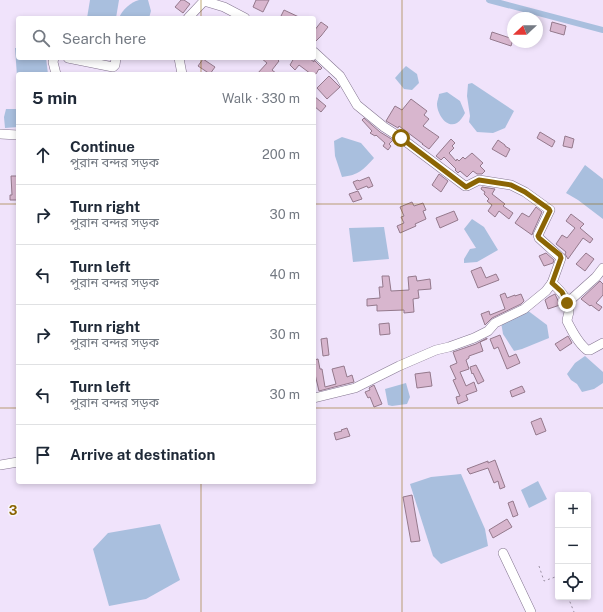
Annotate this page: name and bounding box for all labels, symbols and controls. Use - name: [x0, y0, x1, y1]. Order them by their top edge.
- north arrow: [507, 12, 543, 48]
- search box: [16, 16, 316, 60]
- icon: search: [30, 27, 52, 49]
- text: Search here: [62, 30, 146, 47]
- text: 5 min: [32, 88, 77, 108]
- text: Walk · 330 m: [222, 91, 300, 106]
- route start: [392, 129, 410, 147]
- text: Continue: [70, 138, 135, 155]
- icon: ahead: [32, 144, 54, 166]
- text: 200 m: [262, 147, 300, 162]
- text: পুরান বন্দর সড়ক: [70, 155, 159, 170]
- text: Turn right: [70, 198, 140, 215]
- icon: right: [32, 204, 54, 226]
- text: 30 m: [270, 207, 300, 222]
- text: পুরান বন্দর সড়ক: [70, 215, 159, 230]
- text: Turn left: [70, 258, 131, 275]
- icon: left: [32, 264, 54, 286]
- text: 40 m: [269, 267, 300, 282]
- text: পুরান বন্দর সড়ক: [70, 275, 159, 290]
- route end: [558, 294, 576, 312]
- text: Turn right: [70, 318, 140, 335]
- icon: right: [32, 324, 54, 346]
- text: 30 m: [270, 327, 300, 342]
- text: পুরান বন্দর সড়ক: [70, 335, 159, 350]
- text: Turn left: [70, 378, 131, 395]
- icon: left: [32, 384, 54, 406]
- text: 30 m: [270, 387, 300, 402]
- text: পুরান বন্দর সড়ক: [70, 395, 159, 410]
- icon: arrive: [32, 444, 54, 466]
- text: Arrive at destination: [70, 446, 215, 463]
- map controls: [555, 492, 591, 600]
- button: +: [555, 492, 591, 528]
- text: 3: [9, 503, 18, 518]
- button: −: [555, 528, 591, 564]
- button: locate: [555, 564, 591, 600]

